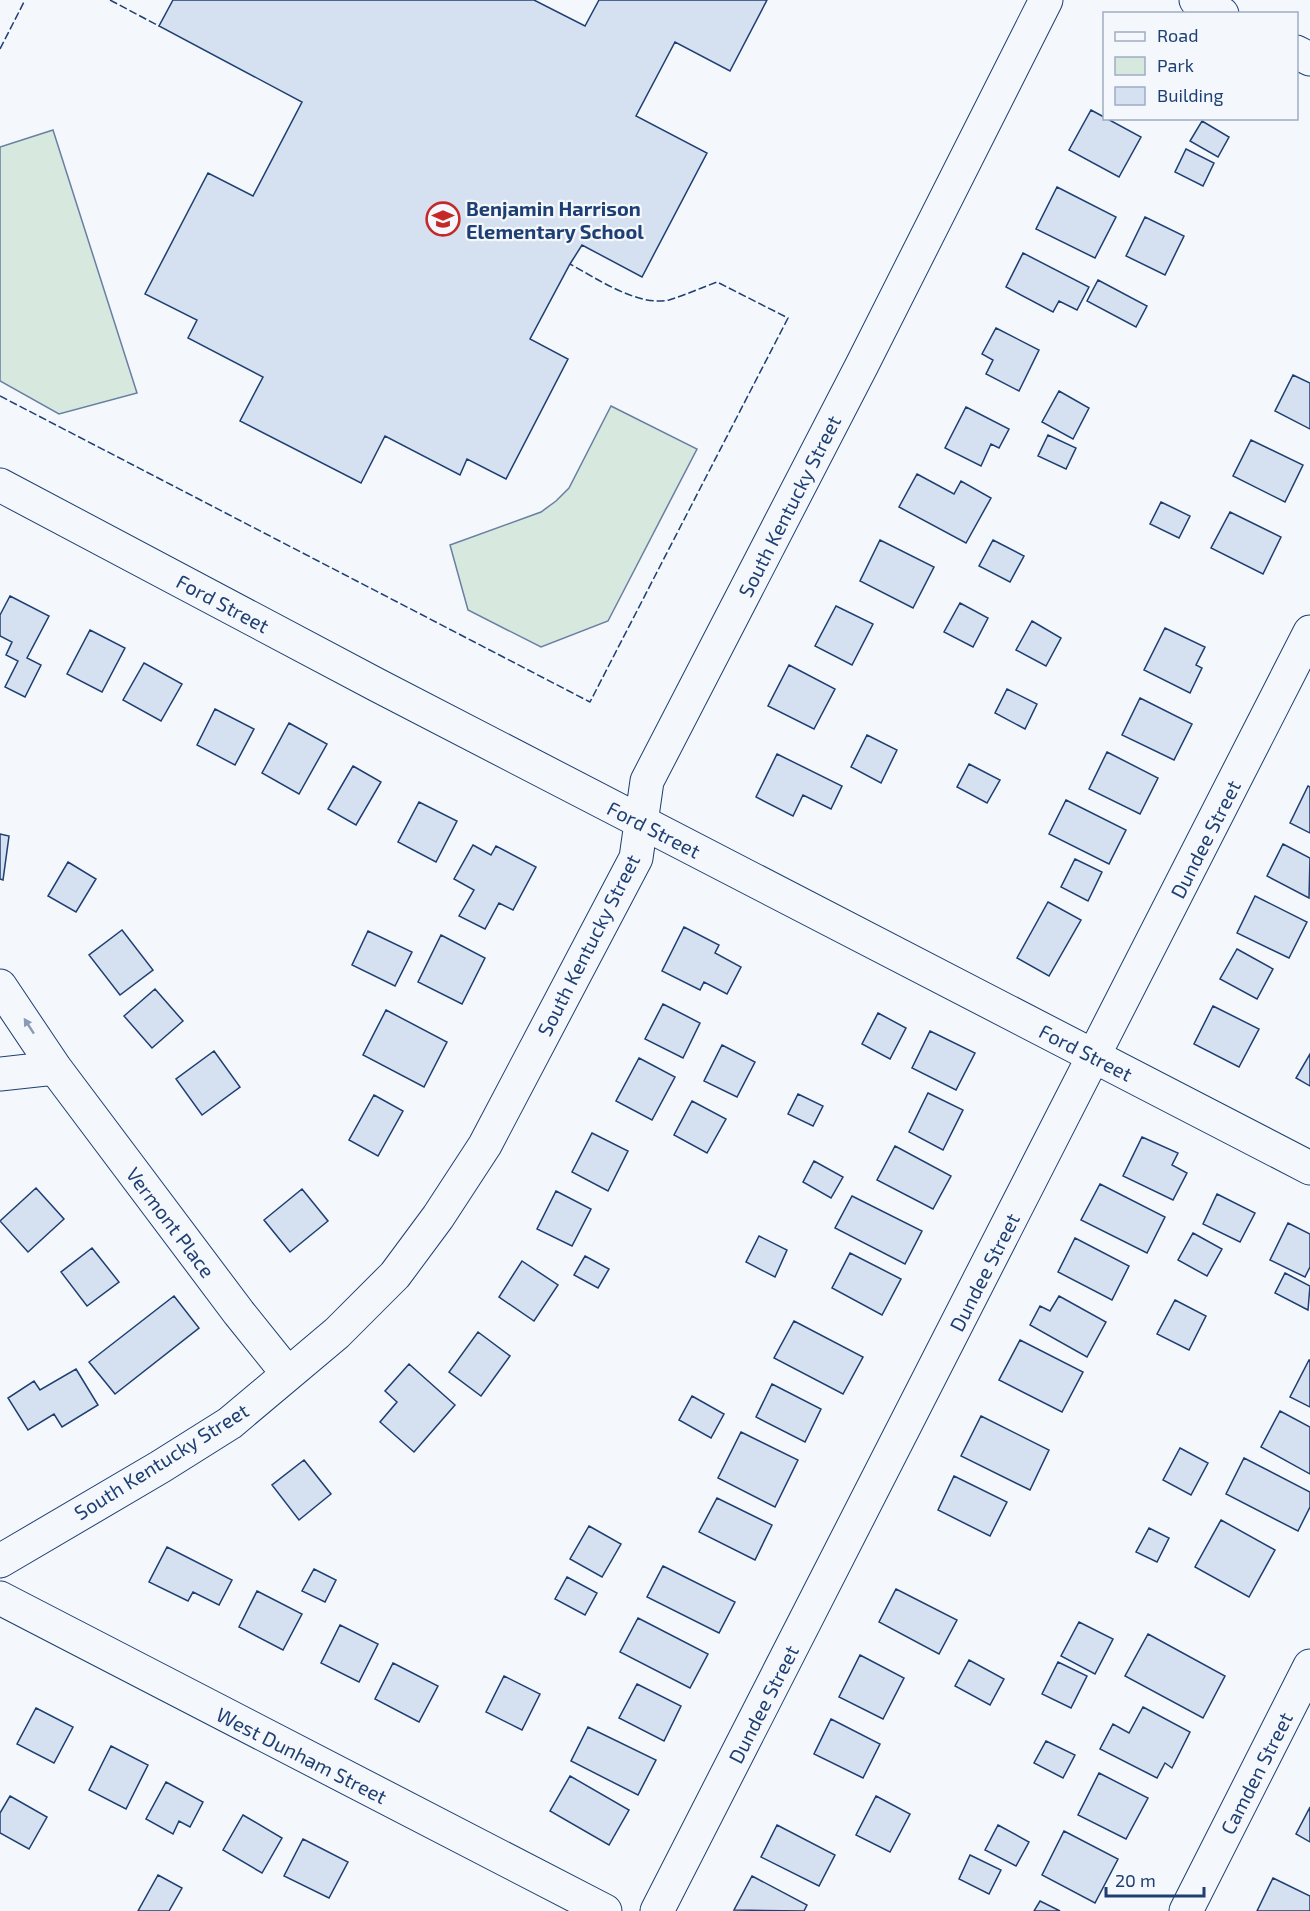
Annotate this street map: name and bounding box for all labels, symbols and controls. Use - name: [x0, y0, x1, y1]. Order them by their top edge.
- legend: [1103, 12, 1298, 120]
- text: Road: [1157, 24, 1198, 46]
- text: Park: [1157, 54, 1194, 76]
- text: Building: [1157, 84, 1224, 106]
- place label: Benjamin Harrison Elementary School: [466, 196, 644, 244]
- school or university icon: Benjamin Harrison Elementary School: [425, 201, 461, 237]
- street label: South Kentucky Street: [733, 411, 845, 601]
- street label: Ford Street: [173, 569, 274, 638]
- street label: Dundee Street: [1165, 776, 1245, 902]
- street label: Ford Street: [603, 795, 705, 863]
- street label: South Kentucky Street: [532, 850, 644, 1040]
- one-way arrow: [23, 1018, 34, 1035]
- street label: Ford Street: [1035, 1018, 1137, 1086]
- street label: Vermont Place: [122, 1162, 220, 1282]
- street label: Dundee Street: [944, 1209, 1024, 1335]
- street label: South Kentucky Street: [70, 1397, 253, 1524]
- street label: Dundee Street: [723, 1641, 803, 1767]
- street label: West Dunham Street: [213, 1702, 392, 1809]
- street label: Camden Street: [1215, 1708, 1297, 1838]
- scale bar: [1106, 1860, 1204, 1898]
- text: 20 m: [1115, 1869, 1156, 1891]

